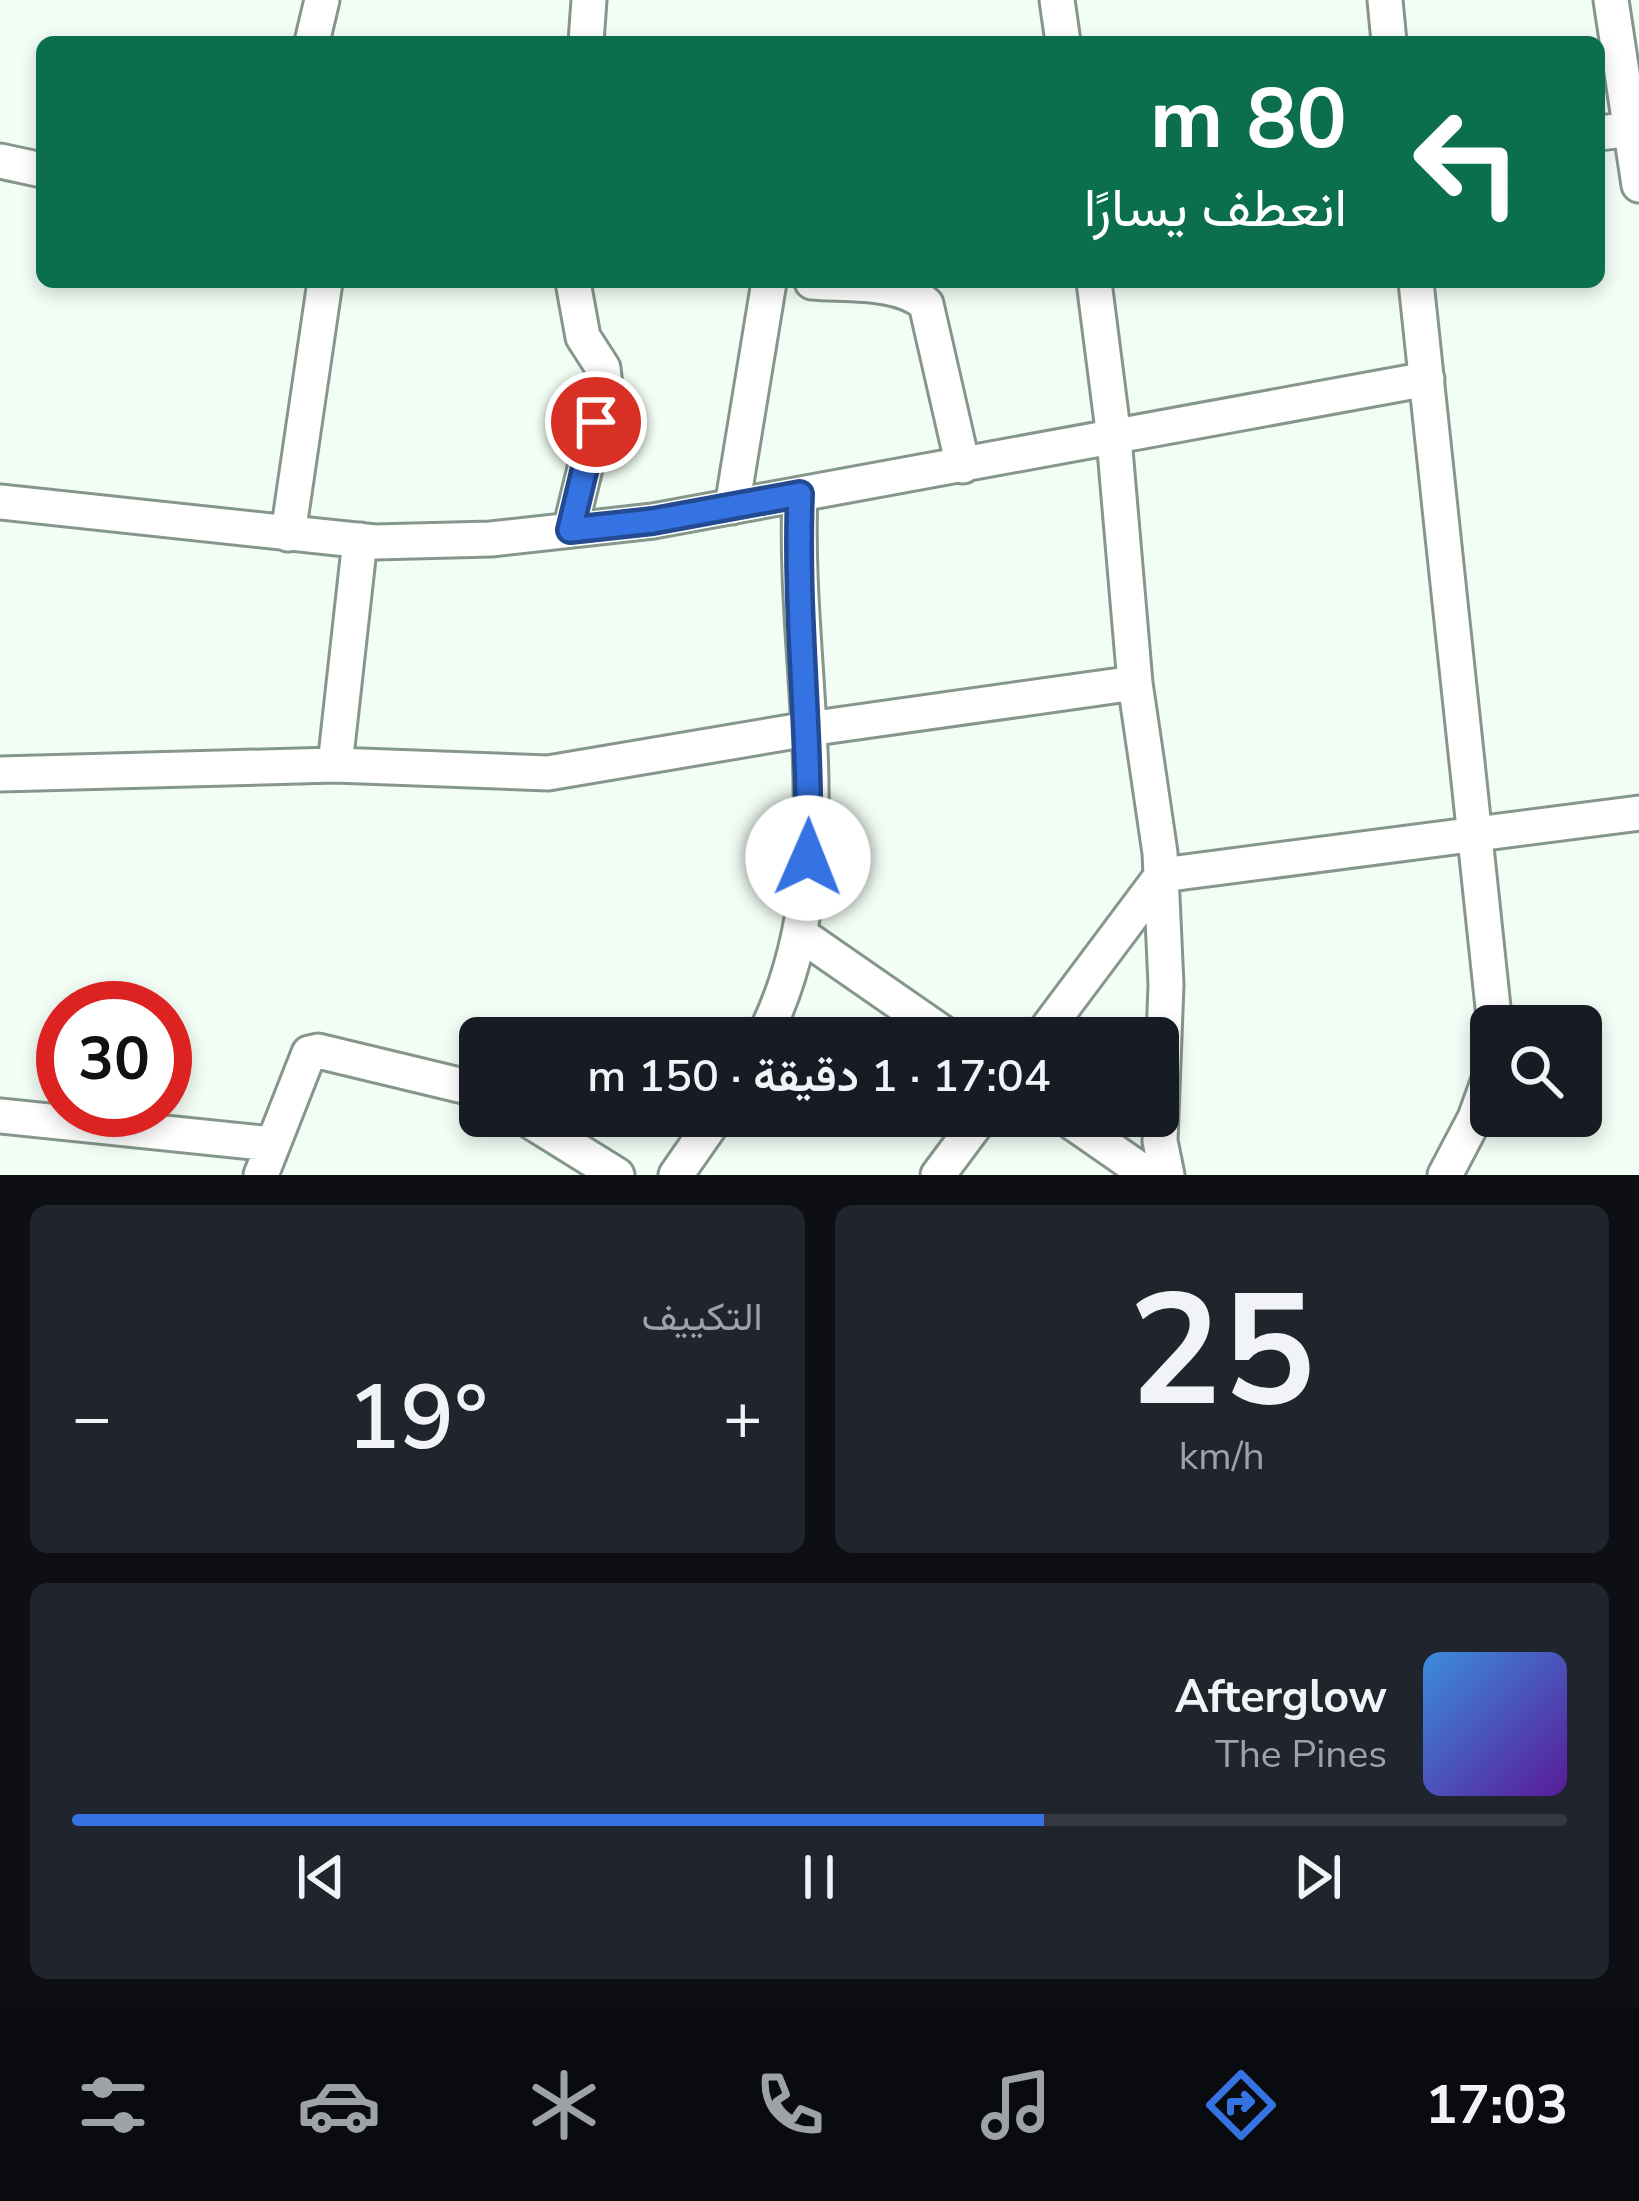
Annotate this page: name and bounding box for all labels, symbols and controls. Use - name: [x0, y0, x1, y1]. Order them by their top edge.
- text: 80 m: [1150, 62, 1347, 177]
- icon: left: [1389, 84, 1545, 240]
- text: انعطف يسارًا: [1084, 171, 1347, 245]
- pin: [545, 371, 647, 473]
- icon: arrive: [563, 389, 629, 455]
- position arrow: [745, 795, 871, 921]
- speed limit sign: 30: [36, 981, 192, 1137]
- map controls: [1470, 1005, 1602, 1137]
- button: search: [1470, 1005, 1602, 1137]
- text: 17:04 · 1 دقيقة · 150 m: [587, 1046, 1051, 1107]
- text: 25: [1128, 1245, 1315, 1458]
- text: التكييف: [642, 1291, 763, 1344]
- text: 19°: [346, 1357, 488, 1480]
- text: −: [72, 1373, 112, 1463]
- text: +: [723, 1373, 763, 1463]
- text: km/h: [1179, 1430, 1265, 1483]
- text: Afterglow: [1175, 1667, 1387, 1728]
- text: The Pines: [1215, 1728, 1387, 1781]
- icon: previous: [288, 1844, 354, 1910]
- icon: pause: [786, 1844, 852, 1910]
- icon: next: [1285, 1844, 1351, 1910]
- icon: filters: [71, 2063, 155, 2147]
- icon: car: [297, 2063, 381, 2147]
- icon: climate: [522, 2063, 606, 2147]
- icon: phone: [748, 2063, 832, 2147]
- icon: music: [974, 2063, 1058, 2147]
- icon: directions: [1199, 2063, 1283, 2147]
- text: 17:03: [1425, 2068, 1568, 2142]

